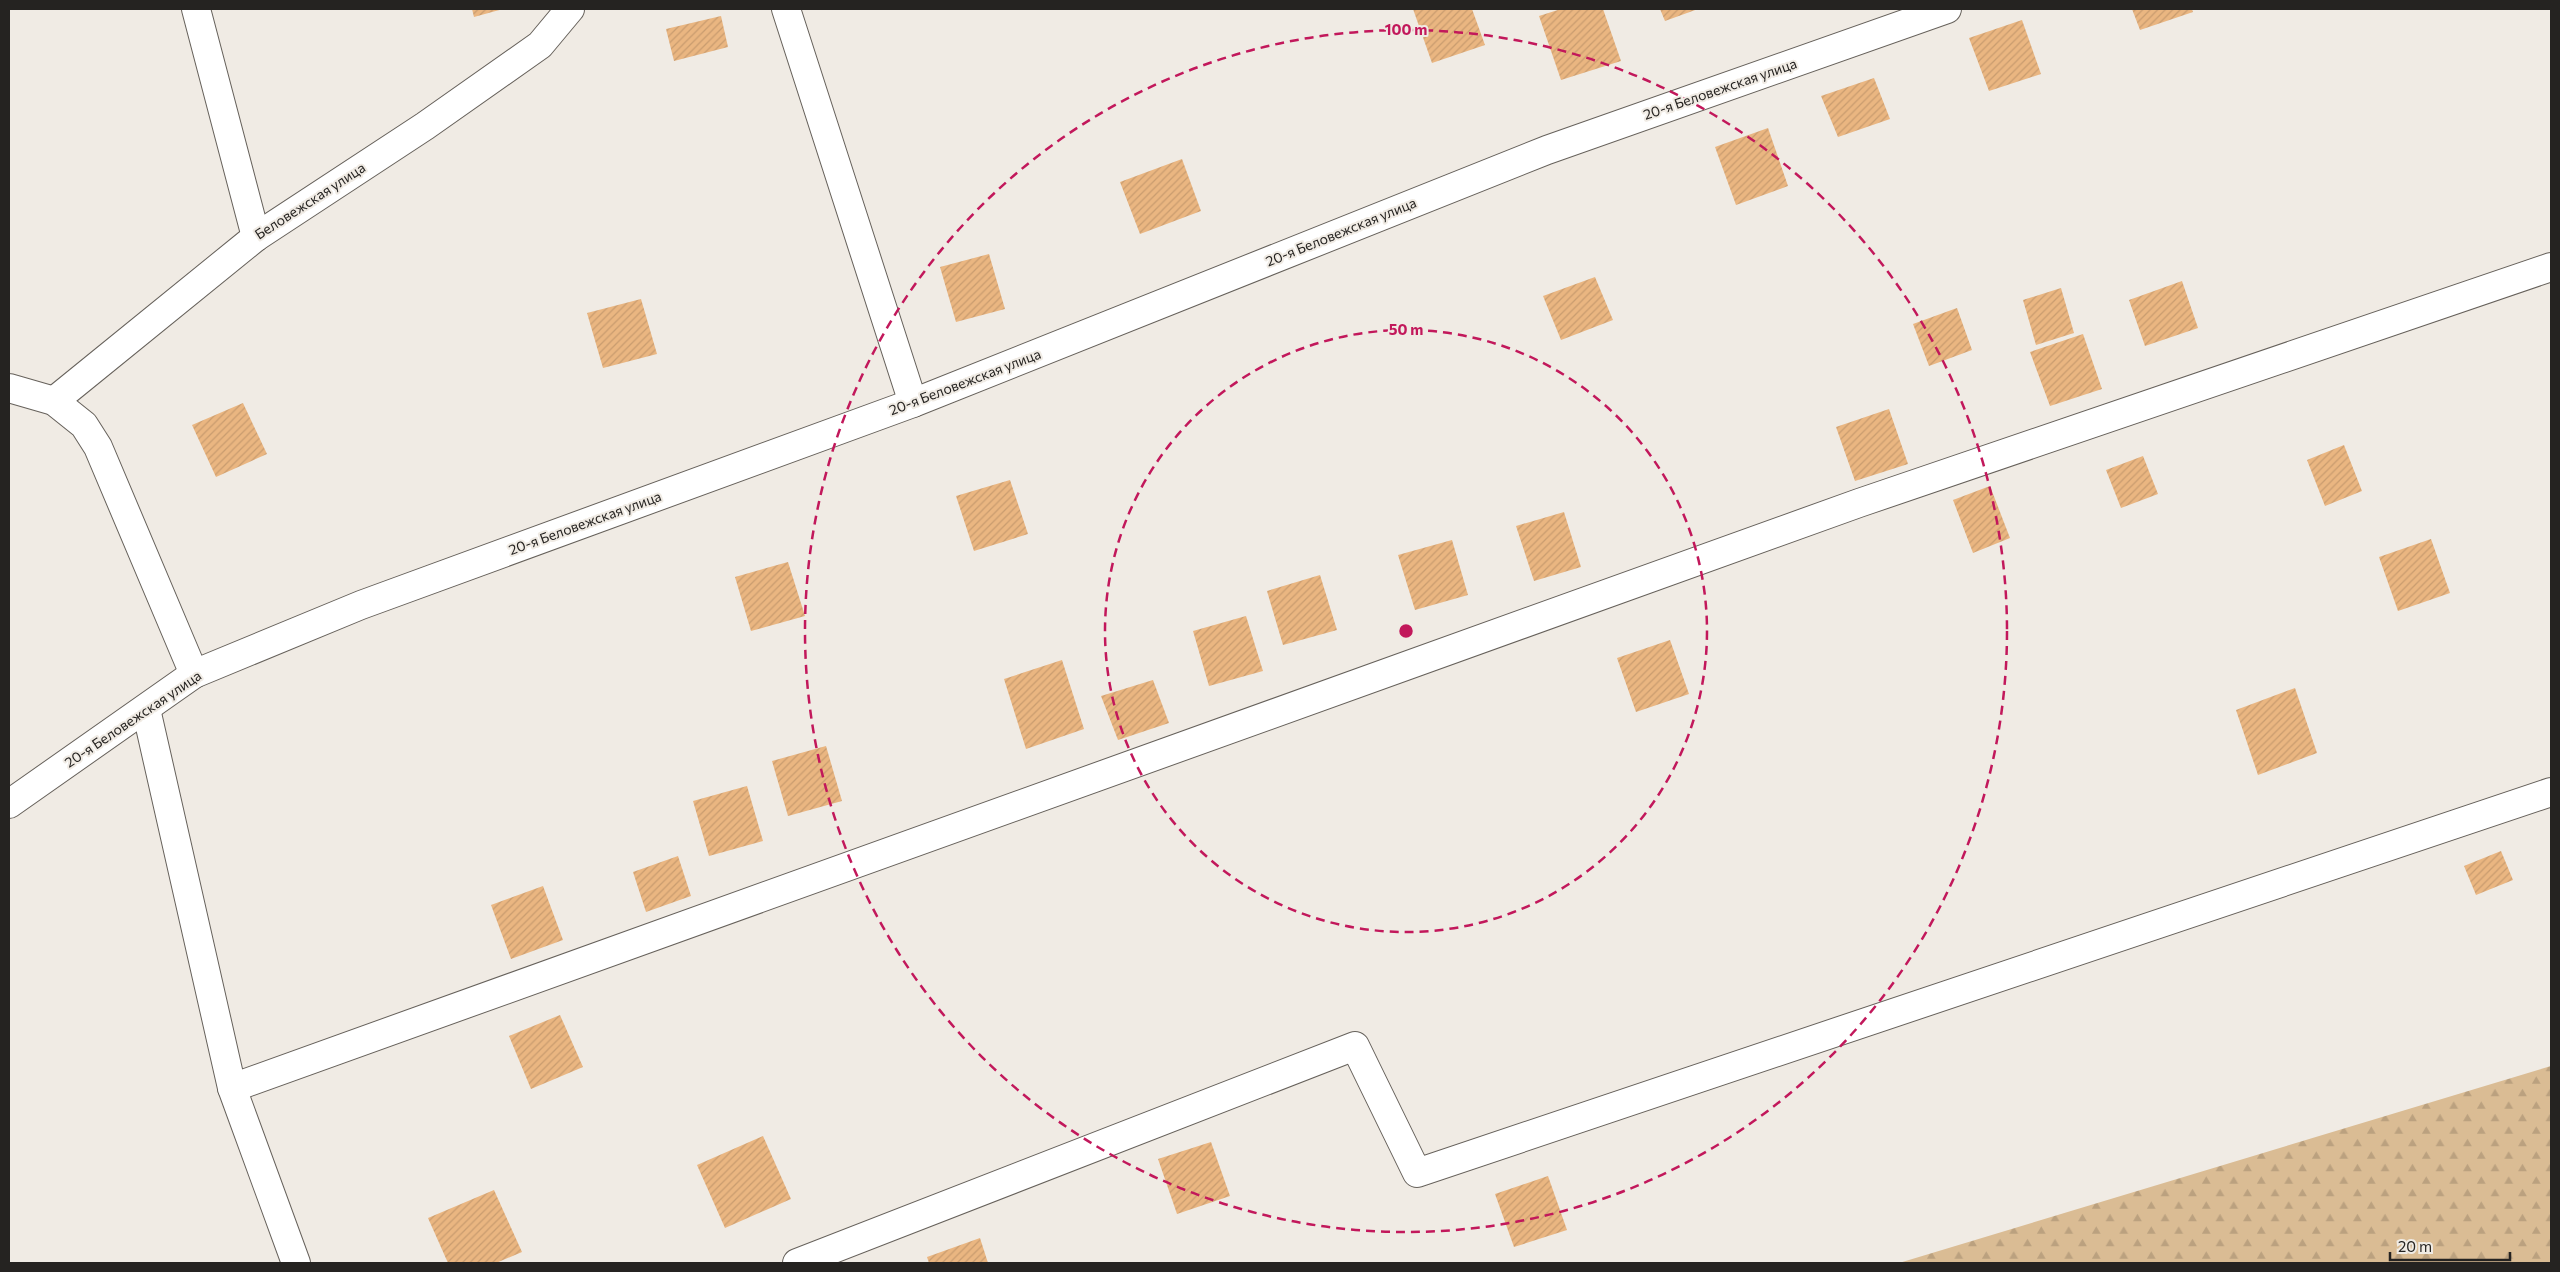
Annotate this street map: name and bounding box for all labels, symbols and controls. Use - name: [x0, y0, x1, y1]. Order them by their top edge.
- text: 100 m: [1385, 20, 1427, 38]
- street label: 20-я Беловежская улица: [1641, 54, 1799, 123]
- street label: Беловежская улица: [251, 159, 368, 243]
- street label: 20-я Беловежская улица: [1263, 193, 1419, 270]
- text: 50 m: [1389, 320, 1423, 338]
- street label: 20-я Беловежская улица: [887, 345, 1043, 418]
- street label: 20-я Беловежская улица: [506, 487, 663, 558]
- centre of rings: [1397, 622, 1415, 640]
- street label: 20-я Беловежская улица: [61, 667, 204, 771]
- scale bar: [2390, 1230, 2510, 1262]
- text: 20 m: [2398, 1237, 2432, 1255]

